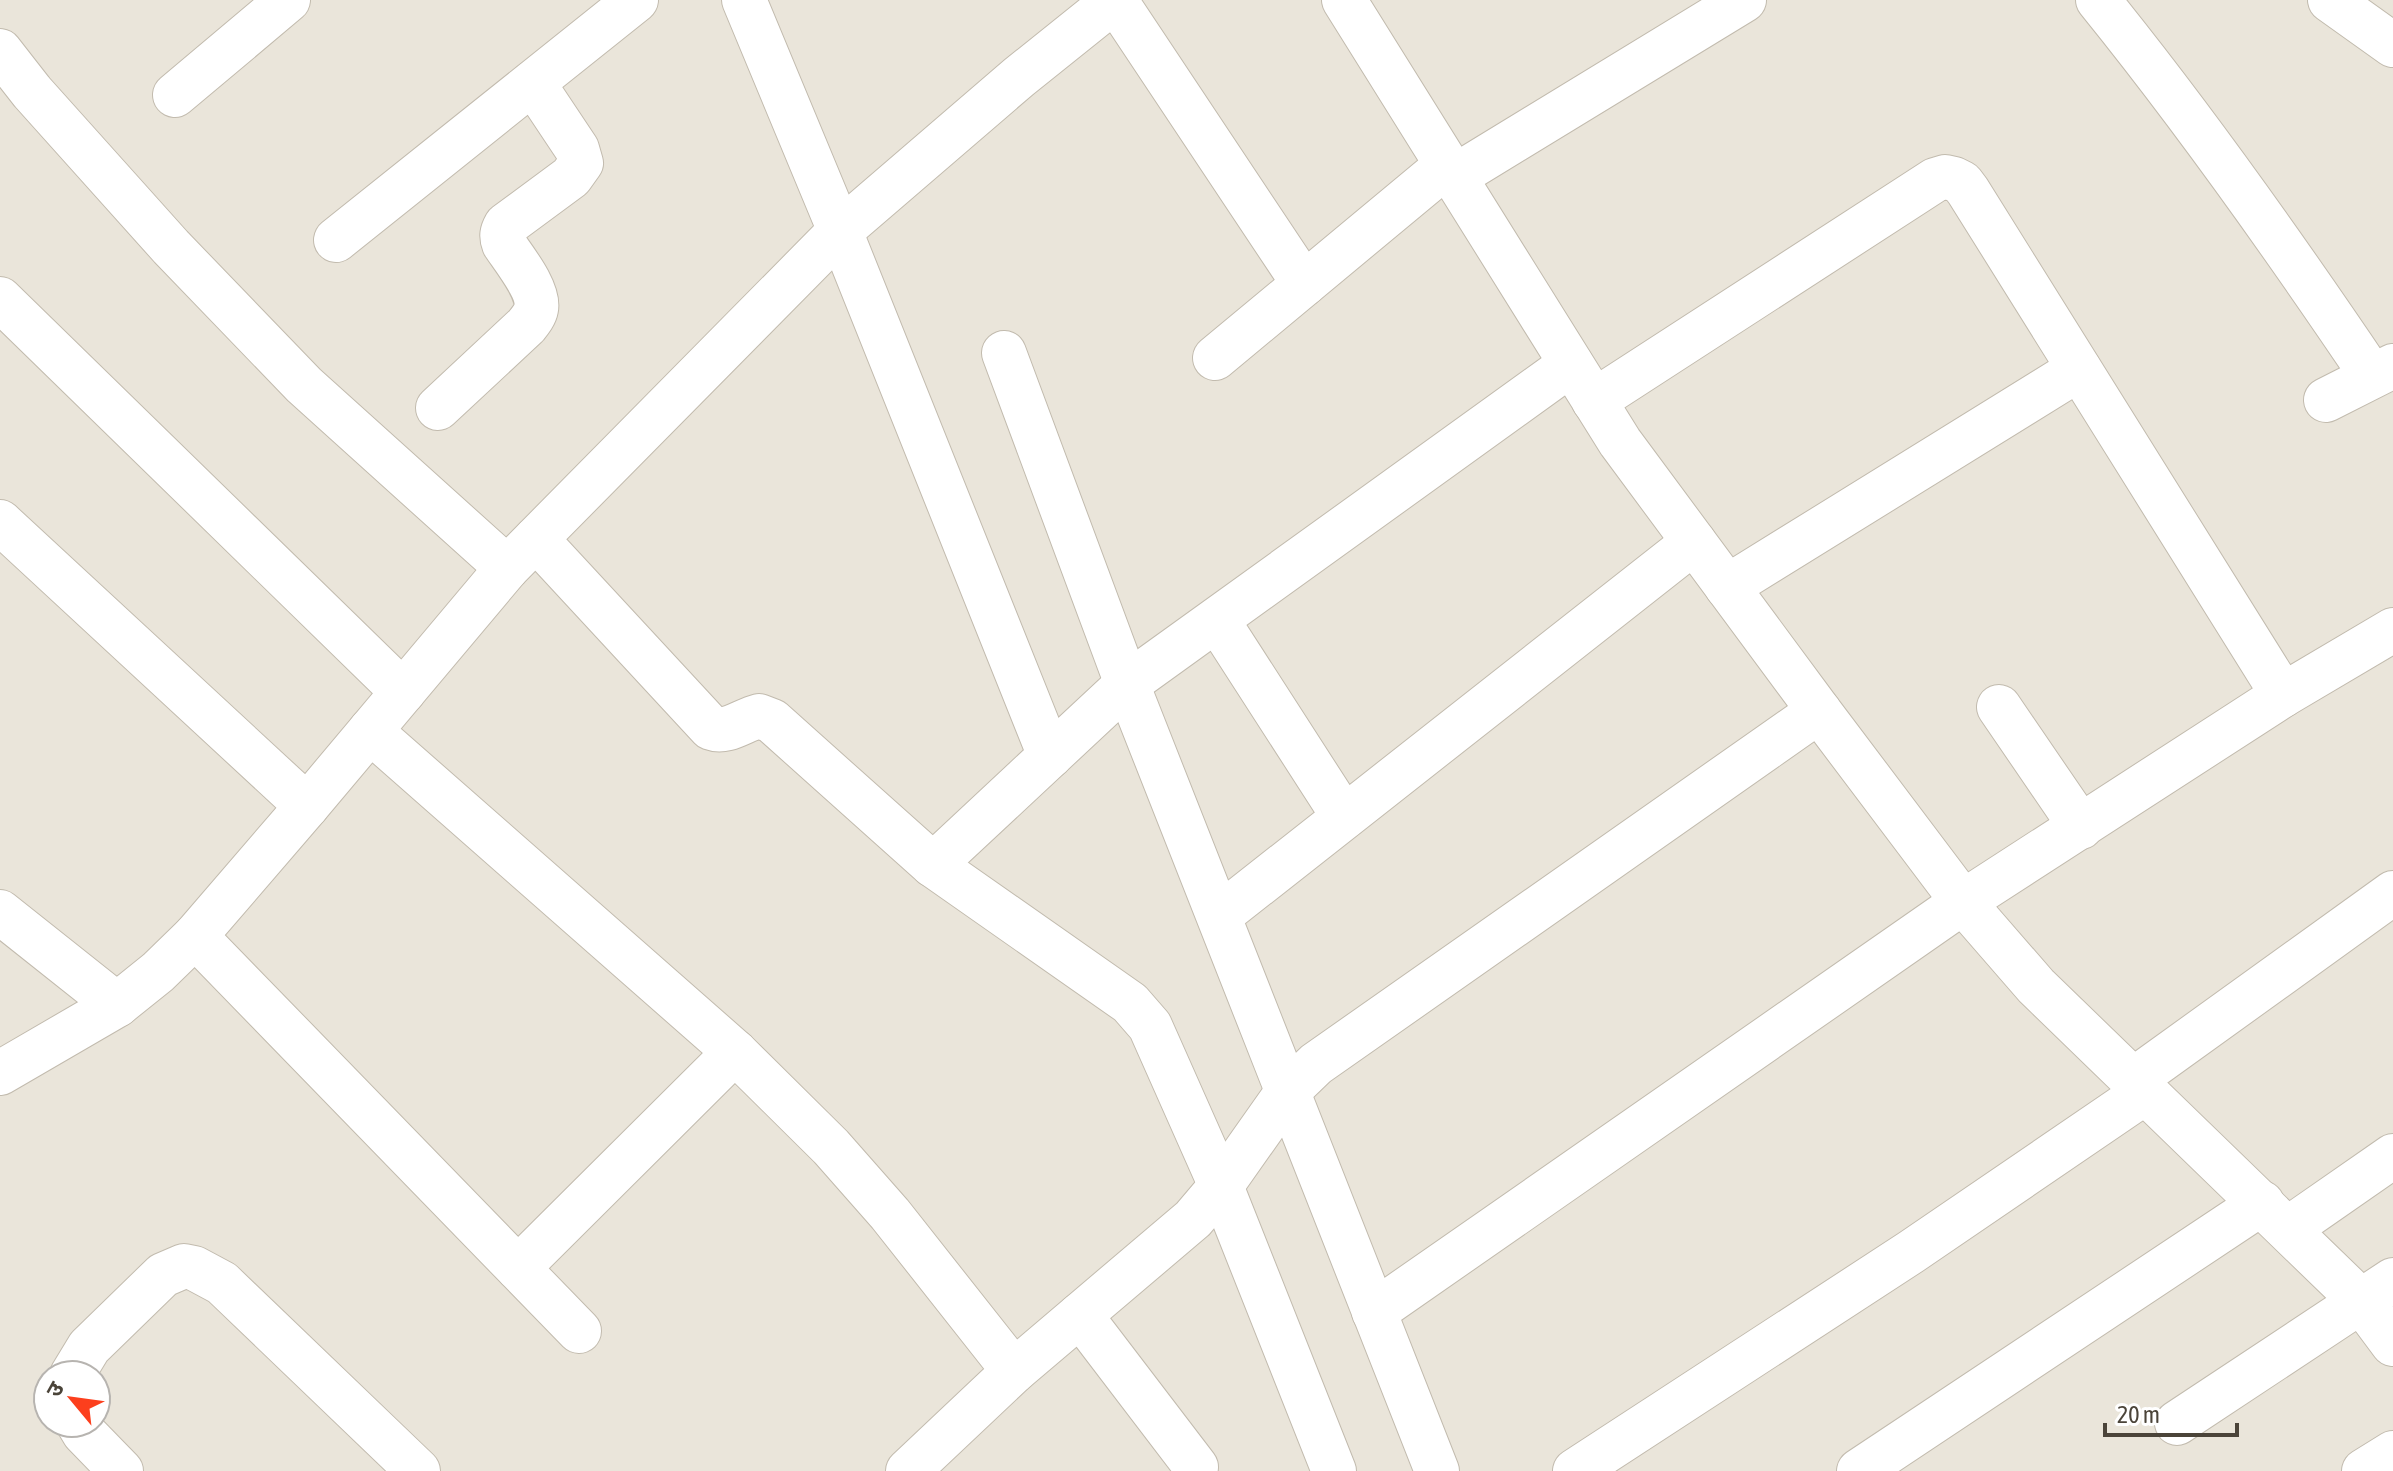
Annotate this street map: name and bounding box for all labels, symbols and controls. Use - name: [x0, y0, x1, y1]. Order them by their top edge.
- north arrow: [32, 1359, 112, 1439]
- text: उ: [40, 1376, 70, 1401]
- scale bar: [2105, 1387, 2237, 1437]
- text: 20 m: [2117, 1401, 2160, 1428]

